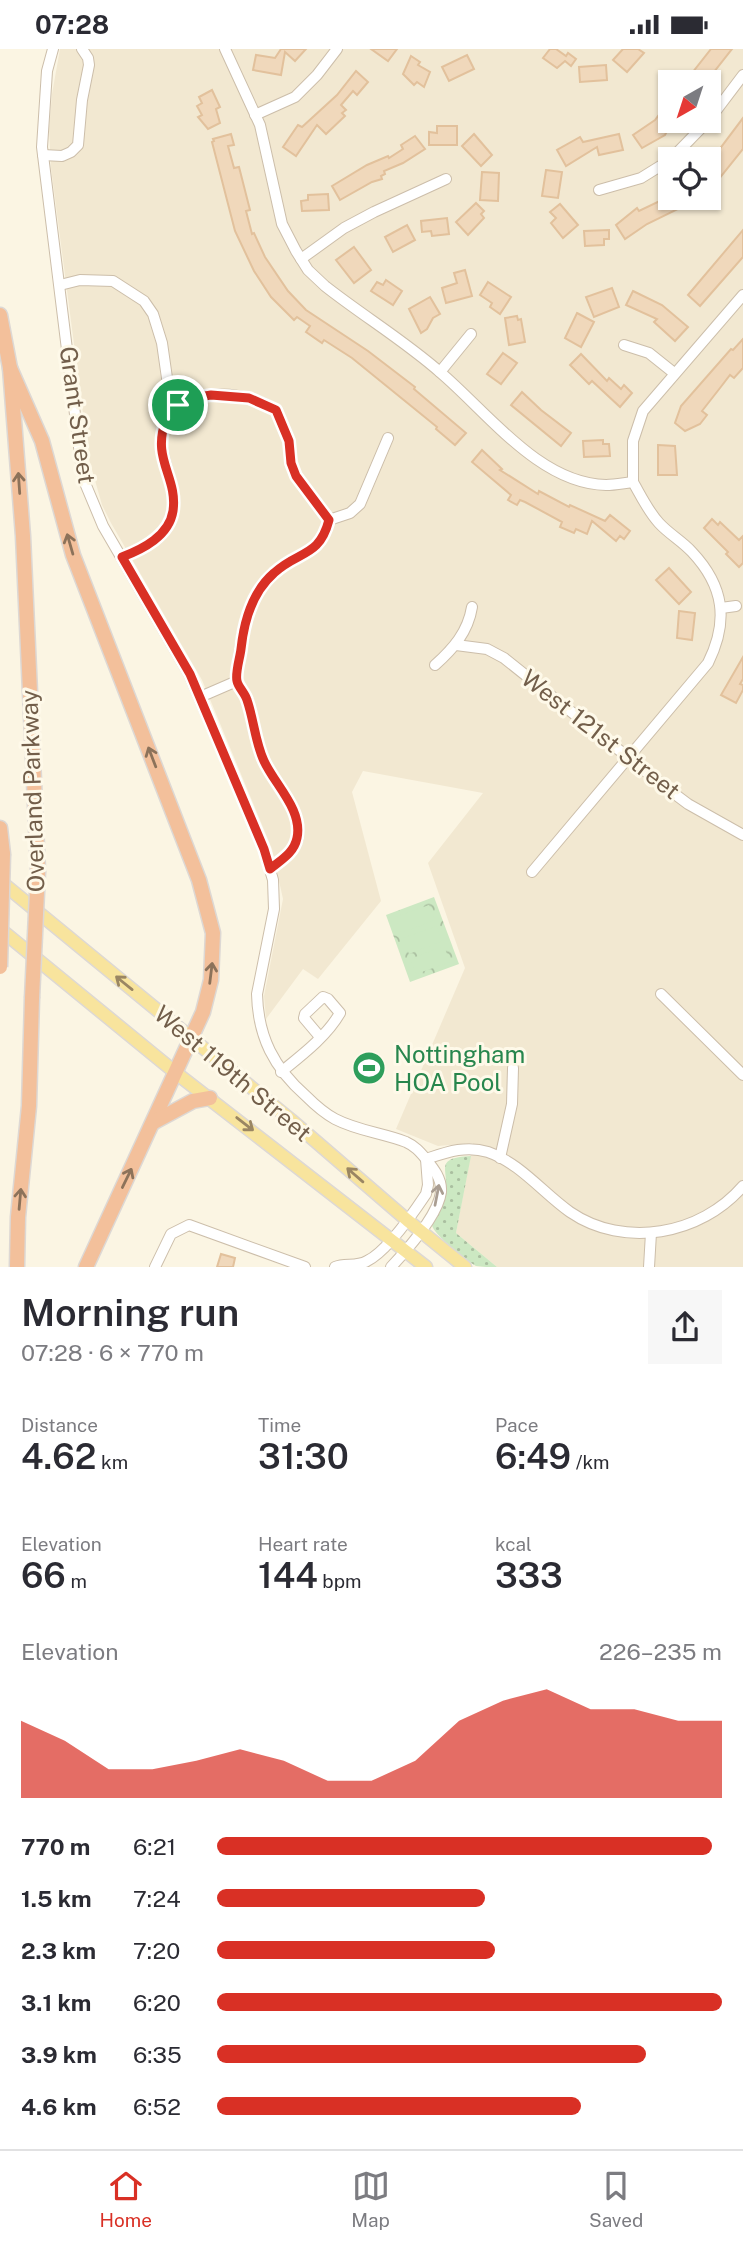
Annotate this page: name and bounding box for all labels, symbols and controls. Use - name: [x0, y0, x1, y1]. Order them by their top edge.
- text: 07:28: [35, 9, 109, 40]
- north arrow: [658, 70, 721, 133]
- map controls: [658, 70, 721, 210]
- button: locate: [658, 147, 721, 210]
- street label: Grant Street: [55, 345, 101, 485]
- pin: [148, 375, 208, 435]
- icon: arrive: [159, 386, 197, 424]
- one-way arrow: [12, 472, 25, 494]
- one-way arrow: [63, 534, 76, 556]
- street label: West 121st Street: [516, 663, 686, 805]
- street label: Overland Parkway: [14, 689, 50, 893]
- one-way arrow: [144, 746, 157, 768]
- one-way arrow: [204, 962, 217, 985]
- one-way arrow: [116, 975, 134, 990]
- street label: West 119th Street: [149, 999, 317, 1147]
- place label: Nottingham HOA Pool: [394, 1040, 525, 1096]
- sports icon: Nottingham HOA Pool: [350, 1049, 388, 1087]
- one-way arrow: [235, 1117, 254, 1132]
- one-way arrow: [347, 1167, 365, 1183]
- one-way arrow: [121, 1168, 135, 1189]
- one-way arrow: [432, 1184, 445, 1206]
- one-way arrow: [14, 1188, 27, 1211]
- text: Morning run: [21, 1290, 239, 1335]
- button: share: [648, 1290, 722, 1364]
- text: 07:28 · 6 × 770 m: [21, 1339, 204, 1366]
- text: Distance: [21, 1414, 98, 1436]
- text: Time: [258, 1414, 301, 1436]
- text: Pace: [495, 1414, 538, 1436]
- text: 4.62: [21, 1436, 96, 1477]
- text: 31:30: [258, 1436, 349, 1477]
- text: 6:49: [495, 1436, 571, 1477]
- text: km: [96, 1451, 128, 1473]
- text: /km: [571, 1451, 610, 1473]
- text: Elevation: [21, 1533, 102, 1555]
- text: Heart rate: [258, 1533, 348, 1555]
- text: kcal: [495, 1533, 532, 1555]
- text: 66: [21, 1555, 66, 1596]
- text: 144: [258, 1555, 318, 1596]
- text: 333: [495, 1555, 563, 1596]
- text: m: [66, 1570, 87, 1592]
- text: bpm: [318, 1570, 361, 1592]
- text: Elevation: [21, 1638, 119, 1665]
- text: 226–235 m: [599, 1638, 722, 1665]
- text: 770 m: [21, 1833, 90, 1860]
- text: 6:21: [133, 1833, 176, 1860]
- text: 1.5 km: [21, 1885, 92, 1912]
- text: 7:24: [133, 1885, 181, 1912]
- text: 2.3 km: [21, 1937, 96, 1964]
- text: 7:20: [133, 1937, 180, 1964]
- text: 3.1 km: [21, 1989, 91, 2016]
- text: 6:20: [133, 1989, 181, 2016]
- text: 3.9 km: [21, 2041, 97, 2068]
- text: 6:35: [133, 2041, 182, 2068]
- text: 4.6 km: [21, 2093, 97, 2120]
- text: 6:52: [133, 2093, 181, 2120]
- tab: Home: [100, 2167, 152, 2231]
- tab: Map: [351, 2167, 390, 2231]
- tab: Saved: [589, 2167, 643, 2231]

